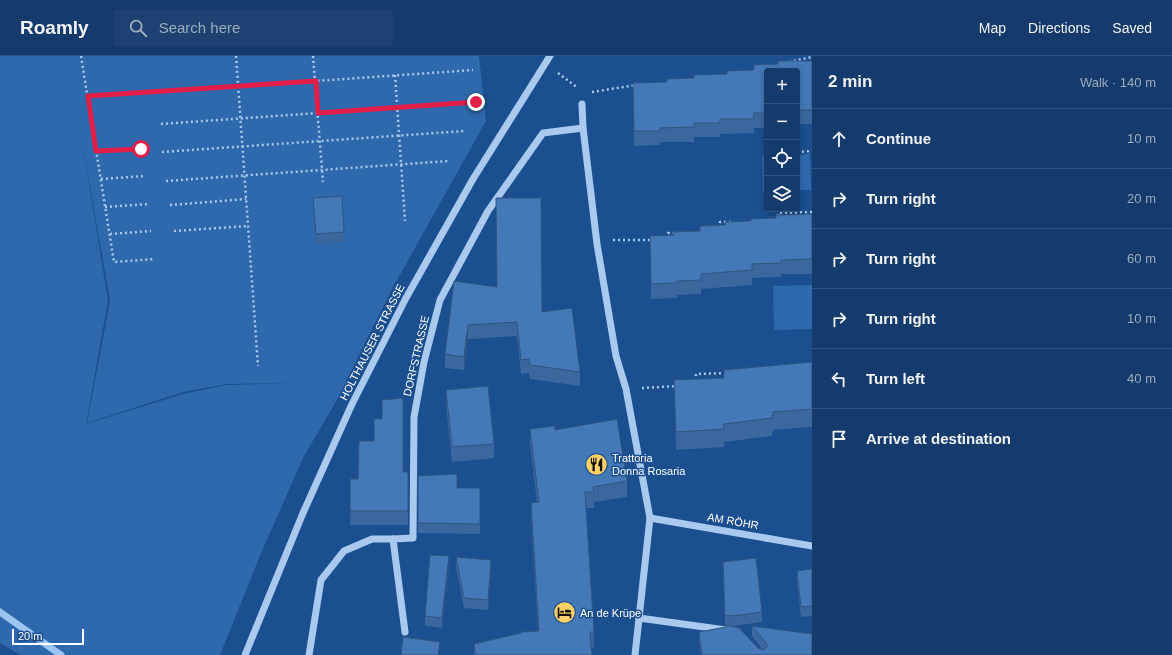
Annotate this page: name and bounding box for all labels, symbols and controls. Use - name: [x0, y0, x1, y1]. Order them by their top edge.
- search box: [113, 10, 393, 46]
- text: Roamly: [20, 17, 89, 38]
- icon: search: [127, 17, 149, 39]
- text: Search here: [159, 19, 240, 36]
- text: Map: [979, 20, 1006, 36]
- text: Directions: [1028, 20, 1090, 36]
- text: Saved: [1112, 20, 1152, 36]
- map controls: [764, 68, 800, 212]
- button: +: [764, 68, 800, 104]
- text: 2 min: [828, 72, 872, 91]
- text: Walk · 140 m: [1080, 75, 1156, 90]
- route end: [467, 93, 485, 111]
- button: −: [764, 104, 800, 140]
- icon: ahead: [828, 128, 850, 150]
- text: Continue: [866, 130, 931, 147]
- text: 10 m: [1127, 131, 1156, 146]
- route start: [132, 140, 150, 158]
- button: locate: [764, 140, 800, 176]
- button: layers: [764, 176, 800, 212]
- icon: right: [828, 188, 850, 210]
- text: Turn right: [866, 190, 936, 207]
- text: 20 m: [1127, 191, 1156, 206]
- icon: right: [828, 248, 850, 270]
- text: Turn right: [866, 250, 936, 267]
- text: 60 m: [1127, 251, 1156, 266]
- street label: HOLTHAUSER STRASSE: [337, 282, 407, 402]
- icon: right: [828, 308, 850, 330]
- text: Turn right: [866, 310, 936, 327]
- text: 10 m: [1127, 311, 1156, 326]
- street label: DORFSTRASSE: [401, 314, 431, 398]
- icon: left: [828, 368, 850, 390]
- text: Turn left: [866, 370, 925, 387]
- text: 40 m: [1127, 371, 1156, 386]
- icon: arrive: [828, 428, 850, 450]
- text: Arrive at destination: [866, 430, 1011, 447]
- restaurant icon: Trattoria Donna Rosaria: [584, 451, 610, 477]
- place label: Trattoria Donna Rosaria: [612, 452, 686, 477]
- street label: AM RÖHR: [706, 511, 760, 531]
- hotel icon: An de Krüpe: [551, 600, 577, 626]
- place label: An de Krüpe: [580, 607, 641, 619]
- scale bar: [12, 627, 84, 646]
- text: 20 m: [18, 630, 42, 642]

